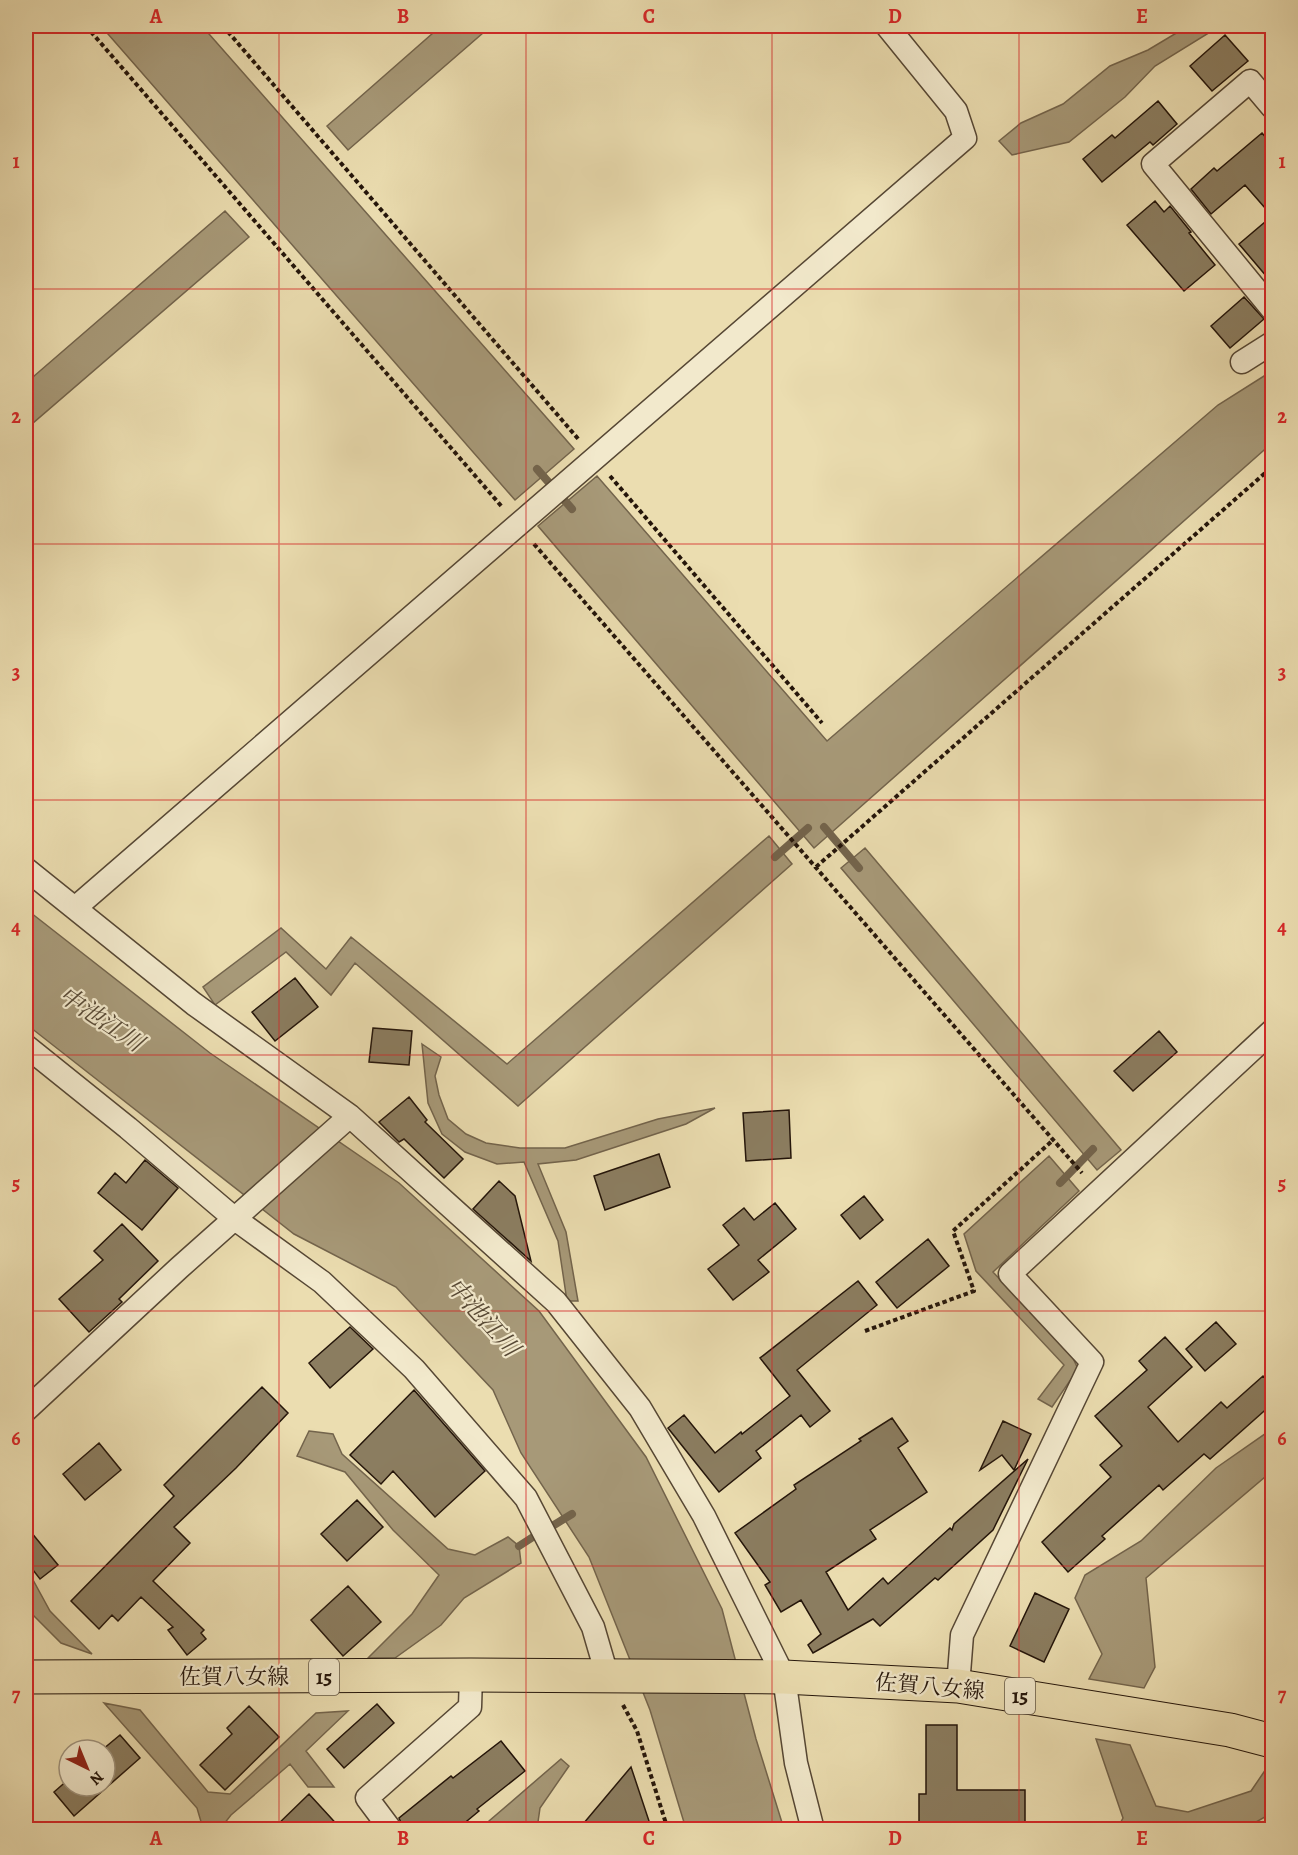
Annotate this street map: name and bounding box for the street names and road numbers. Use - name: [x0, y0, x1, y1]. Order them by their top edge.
- road number: 15: [309, 1659, 339, 1695]
- street label: 佐賀八女線: [179, 1662, 289, 1692]
- street label: 佐賀八女線: [874, 1667, 986, 1707]
- road number: 15: [1005, 1678, 1035, 1714]

